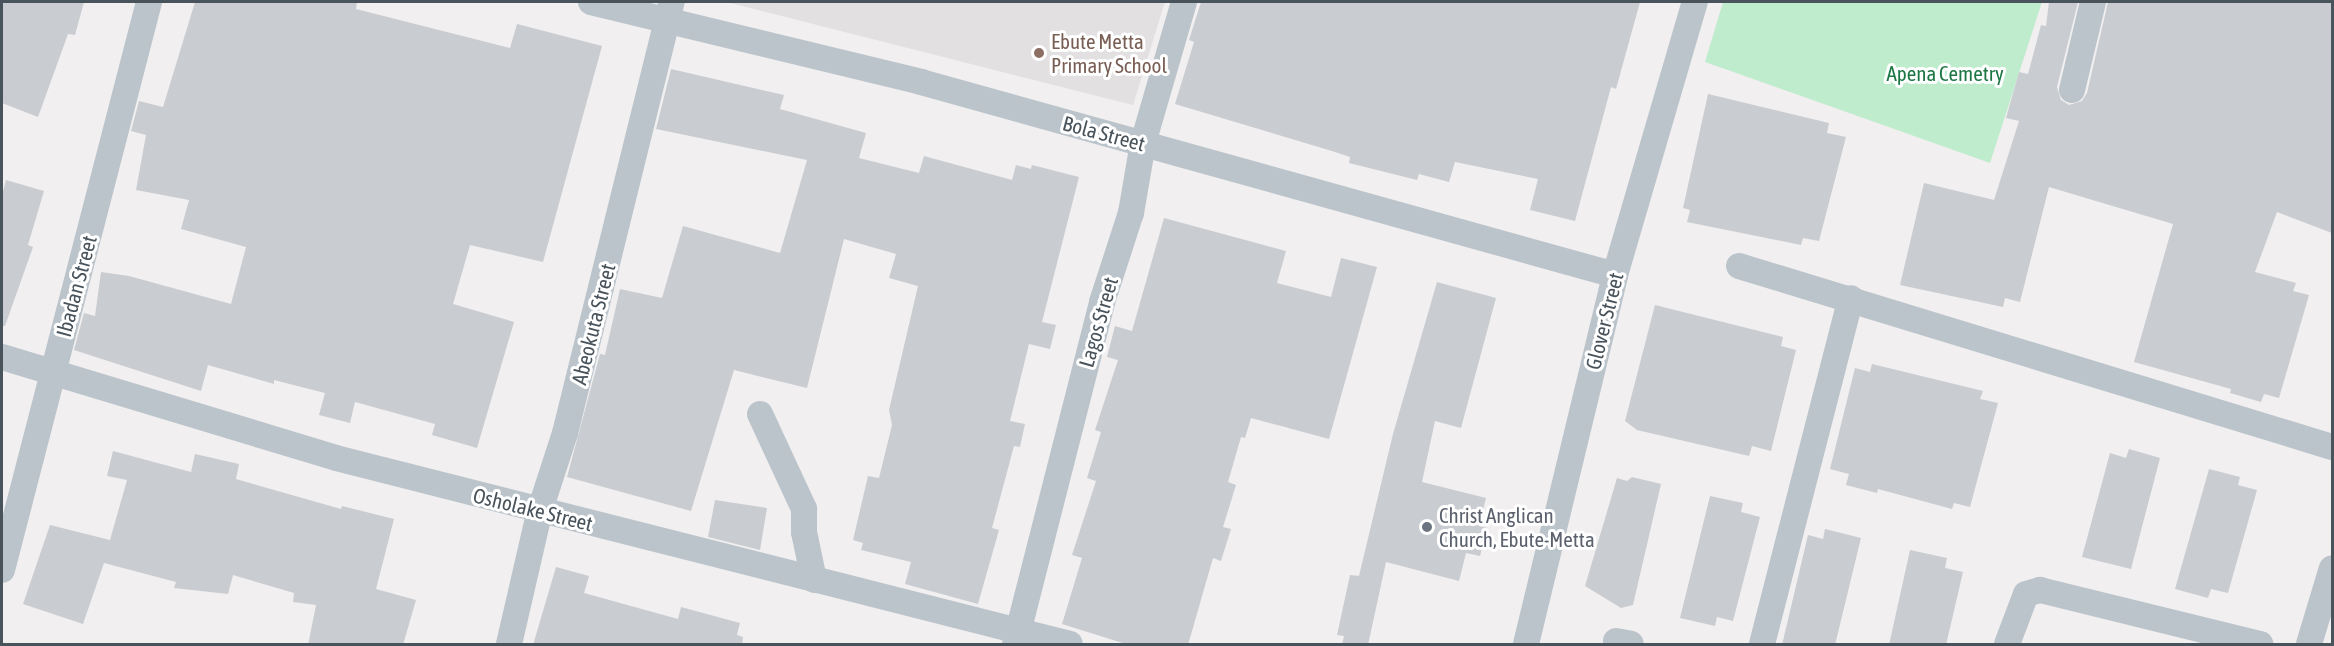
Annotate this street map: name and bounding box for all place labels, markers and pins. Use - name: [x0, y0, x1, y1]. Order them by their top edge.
- place label: Ebute Metta Primary School: [1051, 28, 1167, 78]
- marker: Ebute Metta Primary School: [1032, 46, 1046, 60]
- place label: Christ Anglican Church, Ebute-Metta: [1439, 502, 1595, 552]
- marker: Christ Anglican Church, Ebute-Metta: [1420, 520, 1434, 534]

